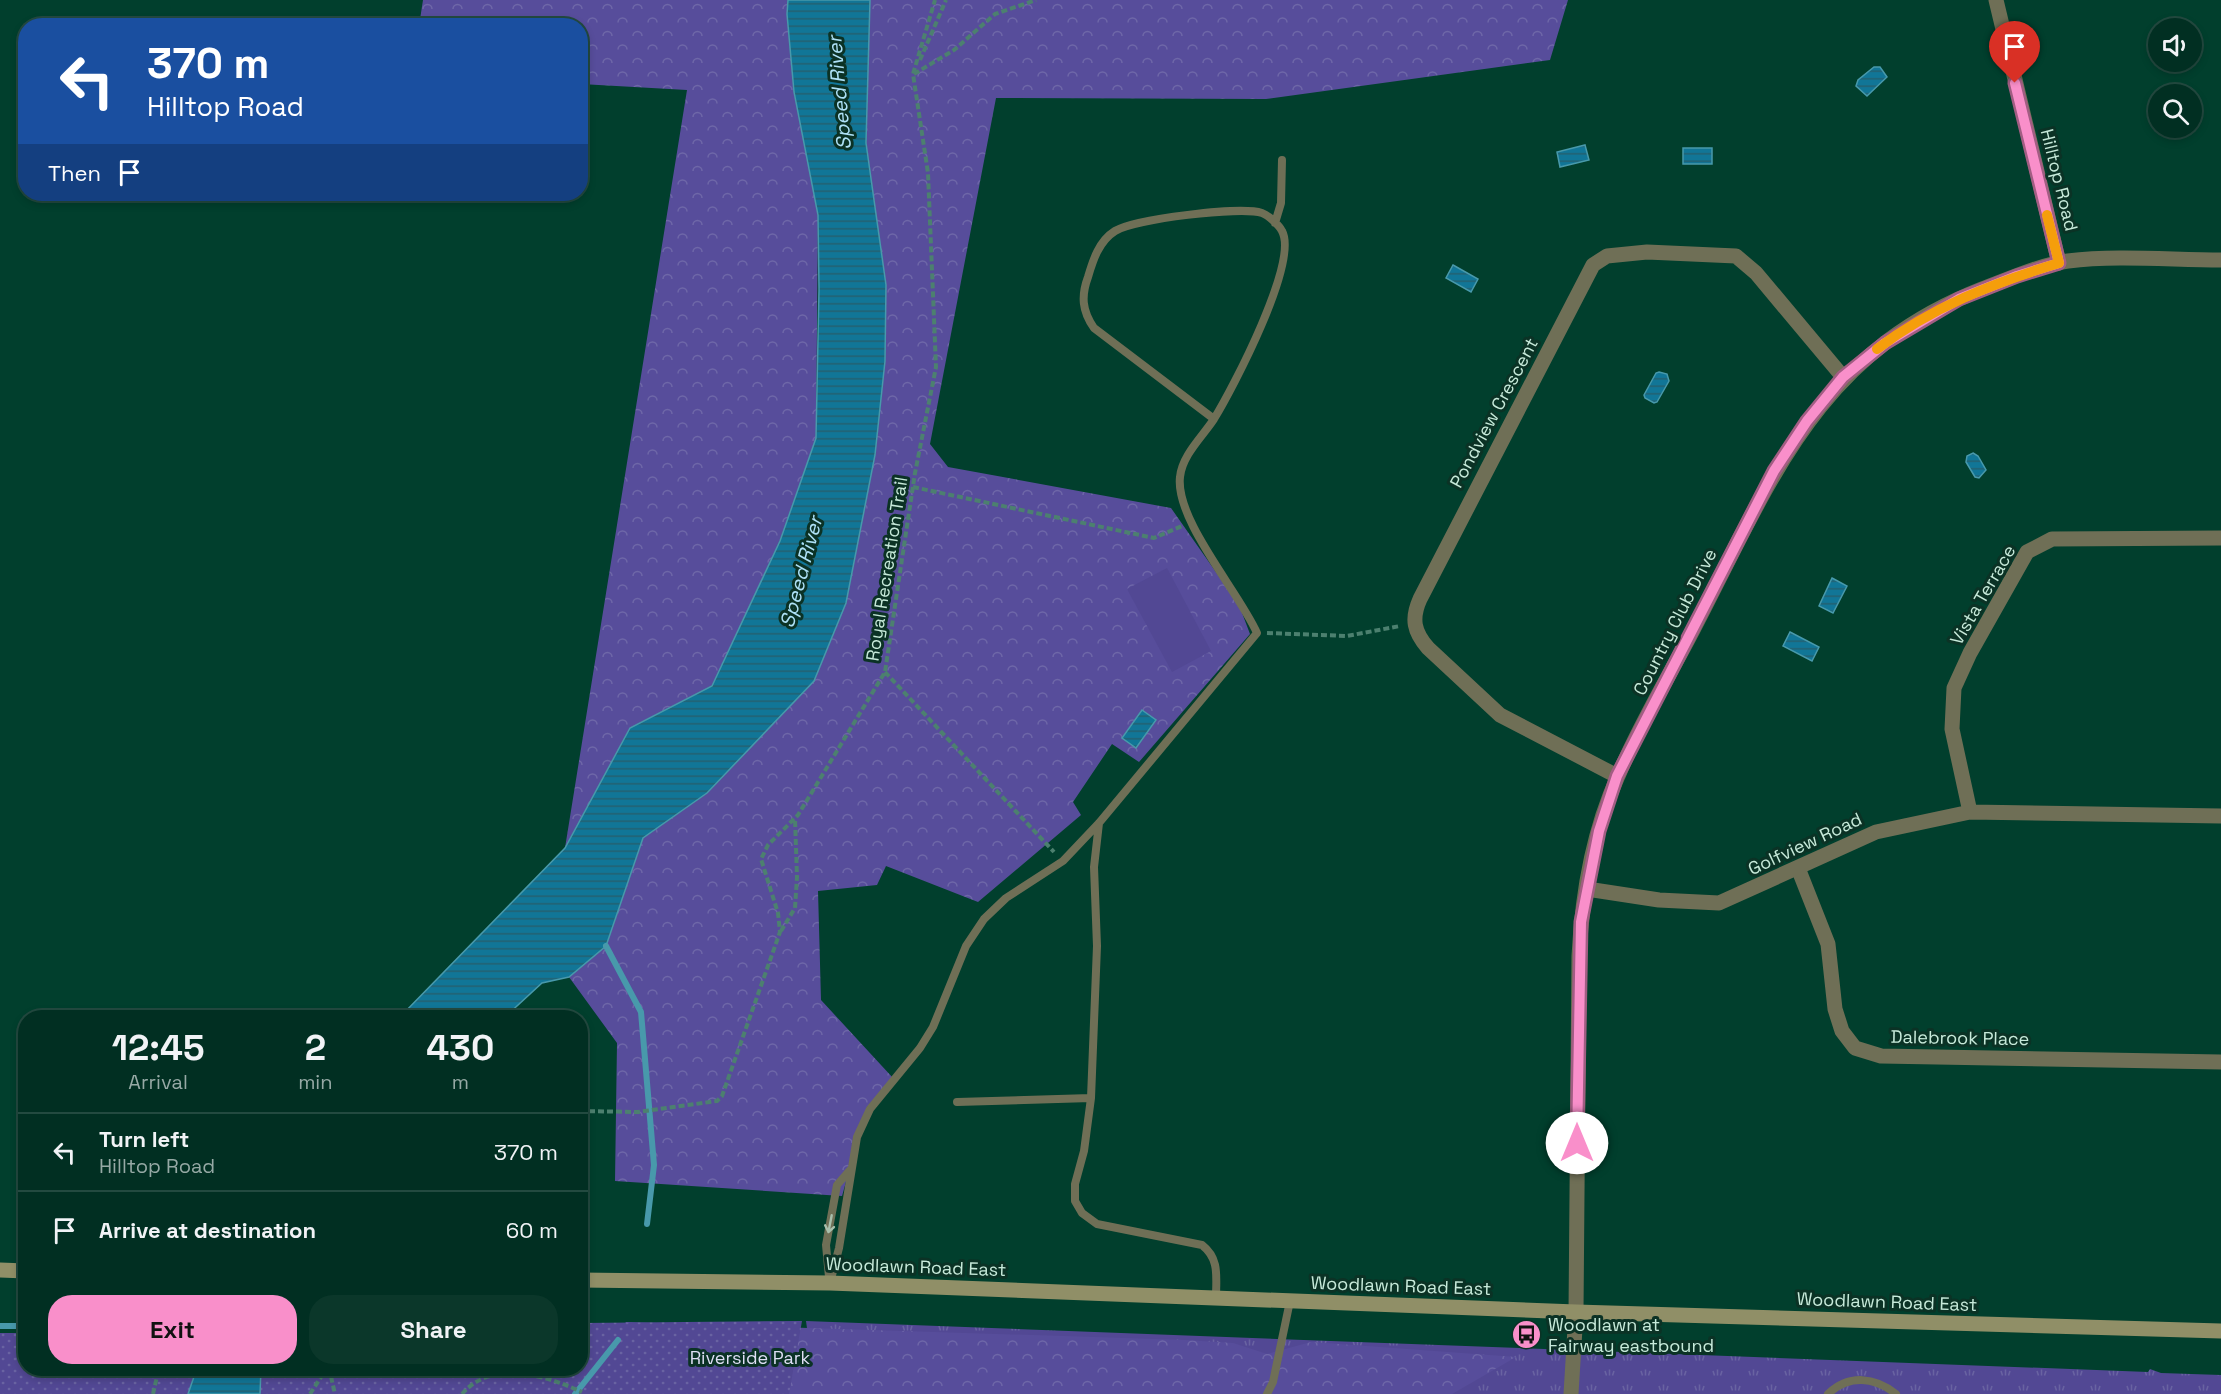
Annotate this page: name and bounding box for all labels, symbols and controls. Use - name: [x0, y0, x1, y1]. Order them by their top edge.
- map controls: [2148, 18, 2202, 138]
- button: sound: [2148, 18, 2202, 72]
- pin: [1989, 21, 2040, 83]
- icon: arrive: [1998, 30, 2031, 63]
- water label: Speed River: [821, 33, 857, 151]
- text: 370 m: [147, 37, 269, 90]
- icon: left: [48, 42, 126, 120]
- button: search: [2148, 84, 2202, 138]
- text: Hilltop Road: [147, 89, 304, 124]
- street label: Hilltop Road: [2036, 126, 2083, 233]
- icon: arrive: [113, 156, 146, 189]
- text: Then: [48, 159, 101, 187]
- street label: Pondview Crescent: [1444, 334, 1543, 492]
- street label: Royal Recreation Trail: [861, 475, 912, 663]
- water label: Speed River: [774, 511, 829, 630]
- street label: Vista Terrace: [1945, 541, 2020, 649]
- street label: Country Club Drive: [1628, 545, 1721, 699]
- street label: Golfview Road: [1744, 807, 1865, 880]
- text: 12:45: [112, 1025, 205, 1071]
- text: 2: [305, 1025, 326, 1071]
- text: 430: [426, 1025, 494, 1071]
- street label: Dalebrook Place: [1890, 1025, 2030, 1050]
- text: Arrival: [128, 1069, 188, 1095]
- text: min: [298, 1069, 333, 1095]
- text: m: [452, 1069, 469, 1095]
- position arrow: [1545, 1111, 1609, 1175]
- text: Turn left: [99, 1125, 189, 1153]
- icon: left: [48, 1136, 81, 1169]
- text: 370 m: [494, 1138, 558, 1166]
- text: Hilltop Road: [99, 1153, 215, 1179]
- one-way arrow: [824, 1213, 835, 1233]
- icon: arrive: [48, 1214, 81, 1247]
- text: Arrive at destination: [99, 1216, 316, 1244]
- text: 60 m: [506, 1216, 558, 1244]
- street label: Woodlawn Road East: [825, 1252, 1007, 1281]
- street label: Woodlawn Road East: [1310, 1271, 1492, 1300]
- street label: Woodlawn Road East: [1796, 1287, 1978, 1316]
- button: Exit: [48, 1295, 297, 1364]
- button: Share: [309, 1295, 558, 1364]
- place label: Woodlawn at Fairway eastbound: [1548, 1313, 1714, 1357]
- bus stop icon: Woodlawn at Fairway eastbound: [1511, 1319, 1543, 1351]
- park label: Riverside Park: [690, 1346, 811, 1369]

